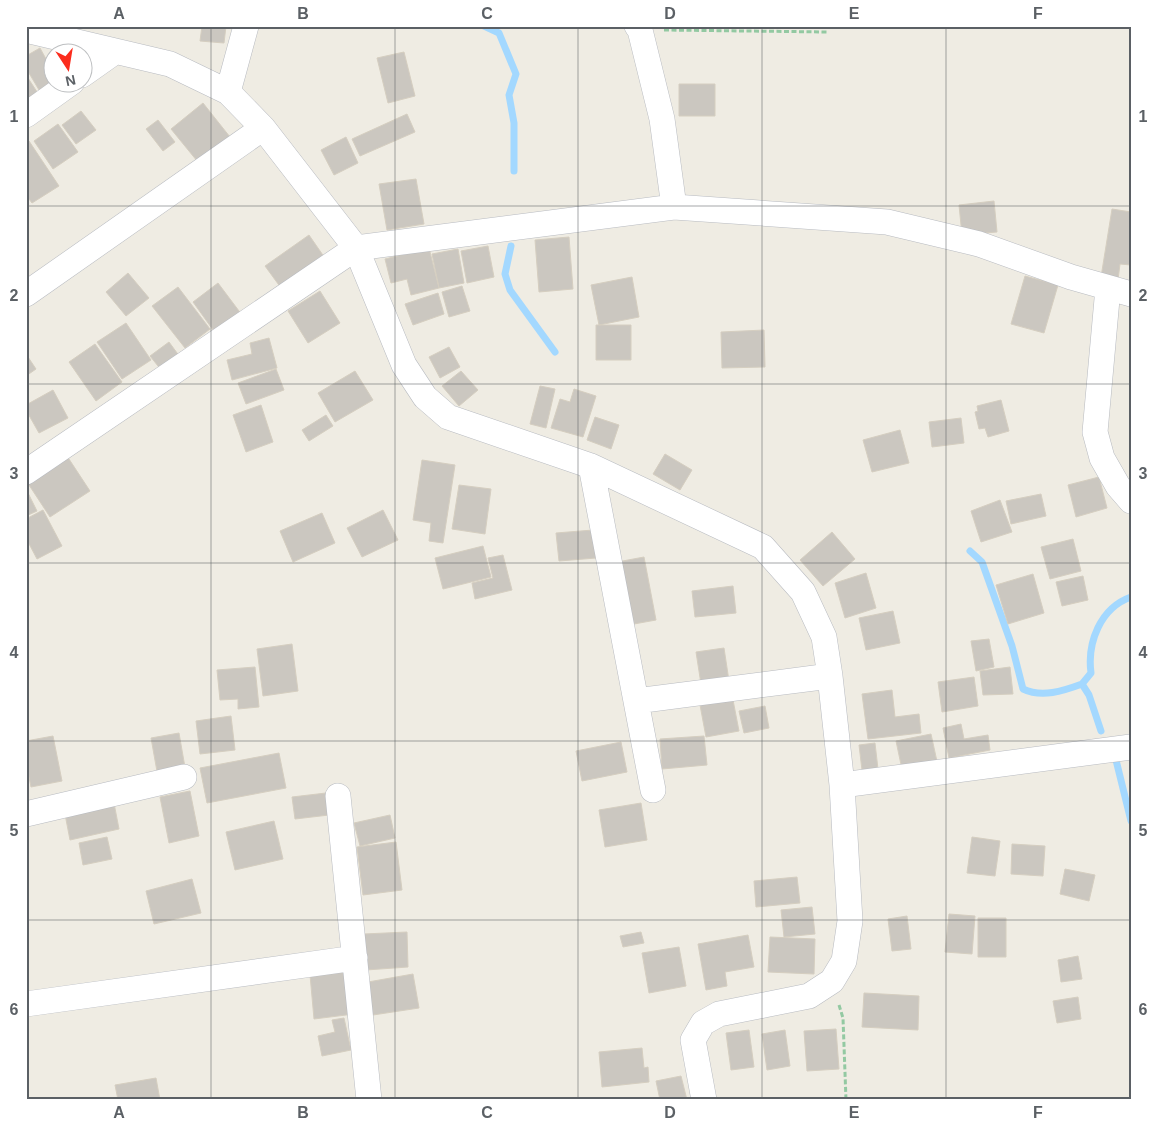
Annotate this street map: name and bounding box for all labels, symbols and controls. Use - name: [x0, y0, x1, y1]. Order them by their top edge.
- text: A: [113, 5, 125, 22]
- text: B: [297, 5, 309, 22]
- text: C: [481, 5, 493, 22]
- text: D: [664, 5, 676, 22]
- text: E: [849, 5, 860, 22]
- text: F: [1033, 5, 1043, 22]
- north arrow: [42, 42, 92, 92]
- text: N: [64, 72, 77, 90]
- text: 1: [10, 108, 19, 125]
- text: 1: [1139, 108, 1148, 125]
- text: 2: [10, 287, 19, 304]
- text: 2: [1139, 287, 1148, 304]
- text: 3: [10, 465, 19, 482]
- text: 3: [1139, 465, 1148, 482]
- text: 4: [10, 644, 19, 661]
- text: 4: [1139, 644, 1148, 661]
- text: 5: [10, 822, 19, 839]
- text: 5: [1139, 822, 1148, 839]
- text: 6: [10, 1001, 19, 1018]
- text: 6: [1139, 1001, 1148, 1018]
- text: A: [113, 1104, 125, 1121]
- text: B: [297, 1104, 309, 1121]
- text: C: [481, 1104, 493, 1121]
- text: D: [664, 1104, 676, 1121]
- text: E: [849, 1104, 860, 1121]
- text: F: [1033, 1104, 1043, 1121]

